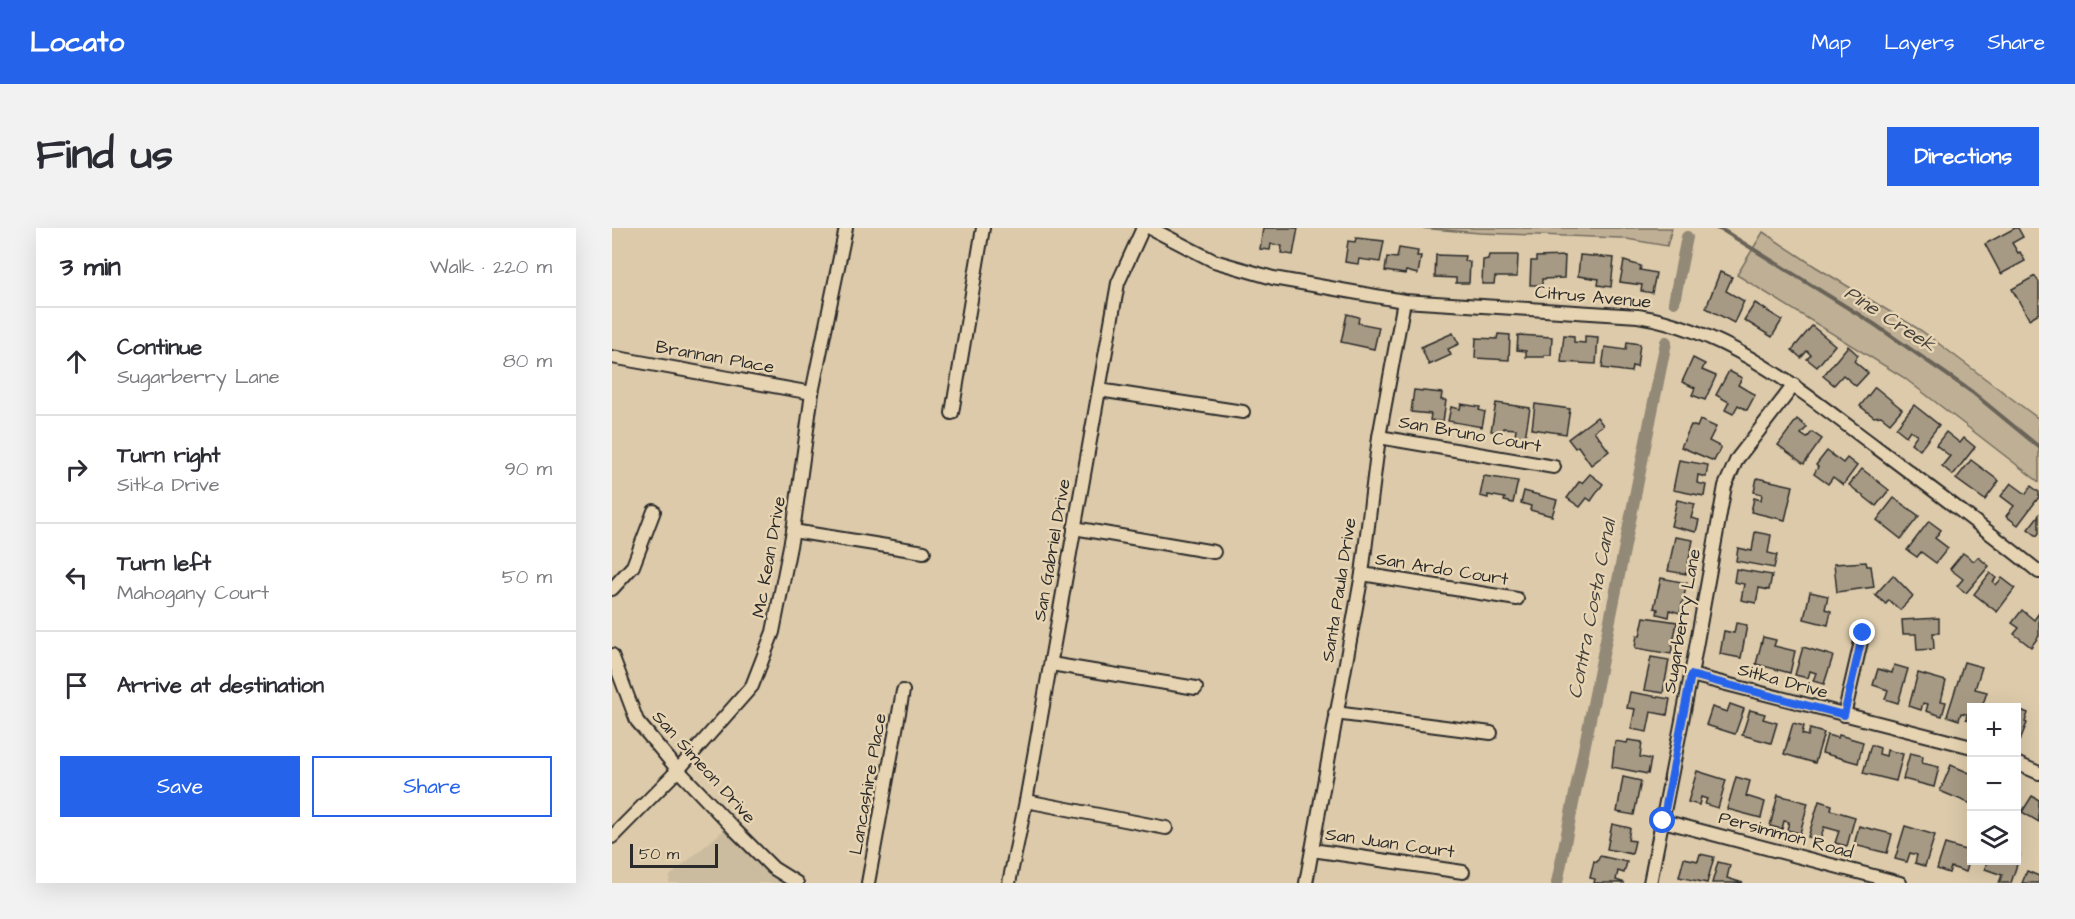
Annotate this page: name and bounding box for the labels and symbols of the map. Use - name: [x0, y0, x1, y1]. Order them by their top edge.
- street label: Citrus Avenue: [1534, 279, 1652, 315]
- water label: Pine Creek: [1839, 279, 1942, 359]
- street label: Brannan Place: [654, 334, 776, 380]
- street label: San Bruno Court: [1397, 409, 1544, 459]
- street label: San Gabriel Drive: [1027, 476, 1077, 623]
- street label: Mc Kean Drive: [746, 494, 792, 620]
- water label: Contra Costa Canal: [1561, 514, 1624, 701]
- street label: Santa Paula Drive: [1315, 516, 1363, 664]
- street label: San Ardo Court: [1374, 546, 1511, 592]
- street label: Sugarberry Lane: [1657, 547, 1708, 695]
- route end: [1849, 619, 1875, 645]
- street label: Sitka Drive: [1735, 657, 1831, 705]
- street label: San Simeon Drive: [646, 705, 762, 829]
- street label: Lancashire Place: [843, 711, 893, 857]
- street label: Persimmon Road: [1716, 805, 1856, 865]
- route start: [1649, 807, 1675, 833]
- street label: San Juan Court: [1324, 822, 1457, 865]
- scale bar: [630, 841, 718, 868]

